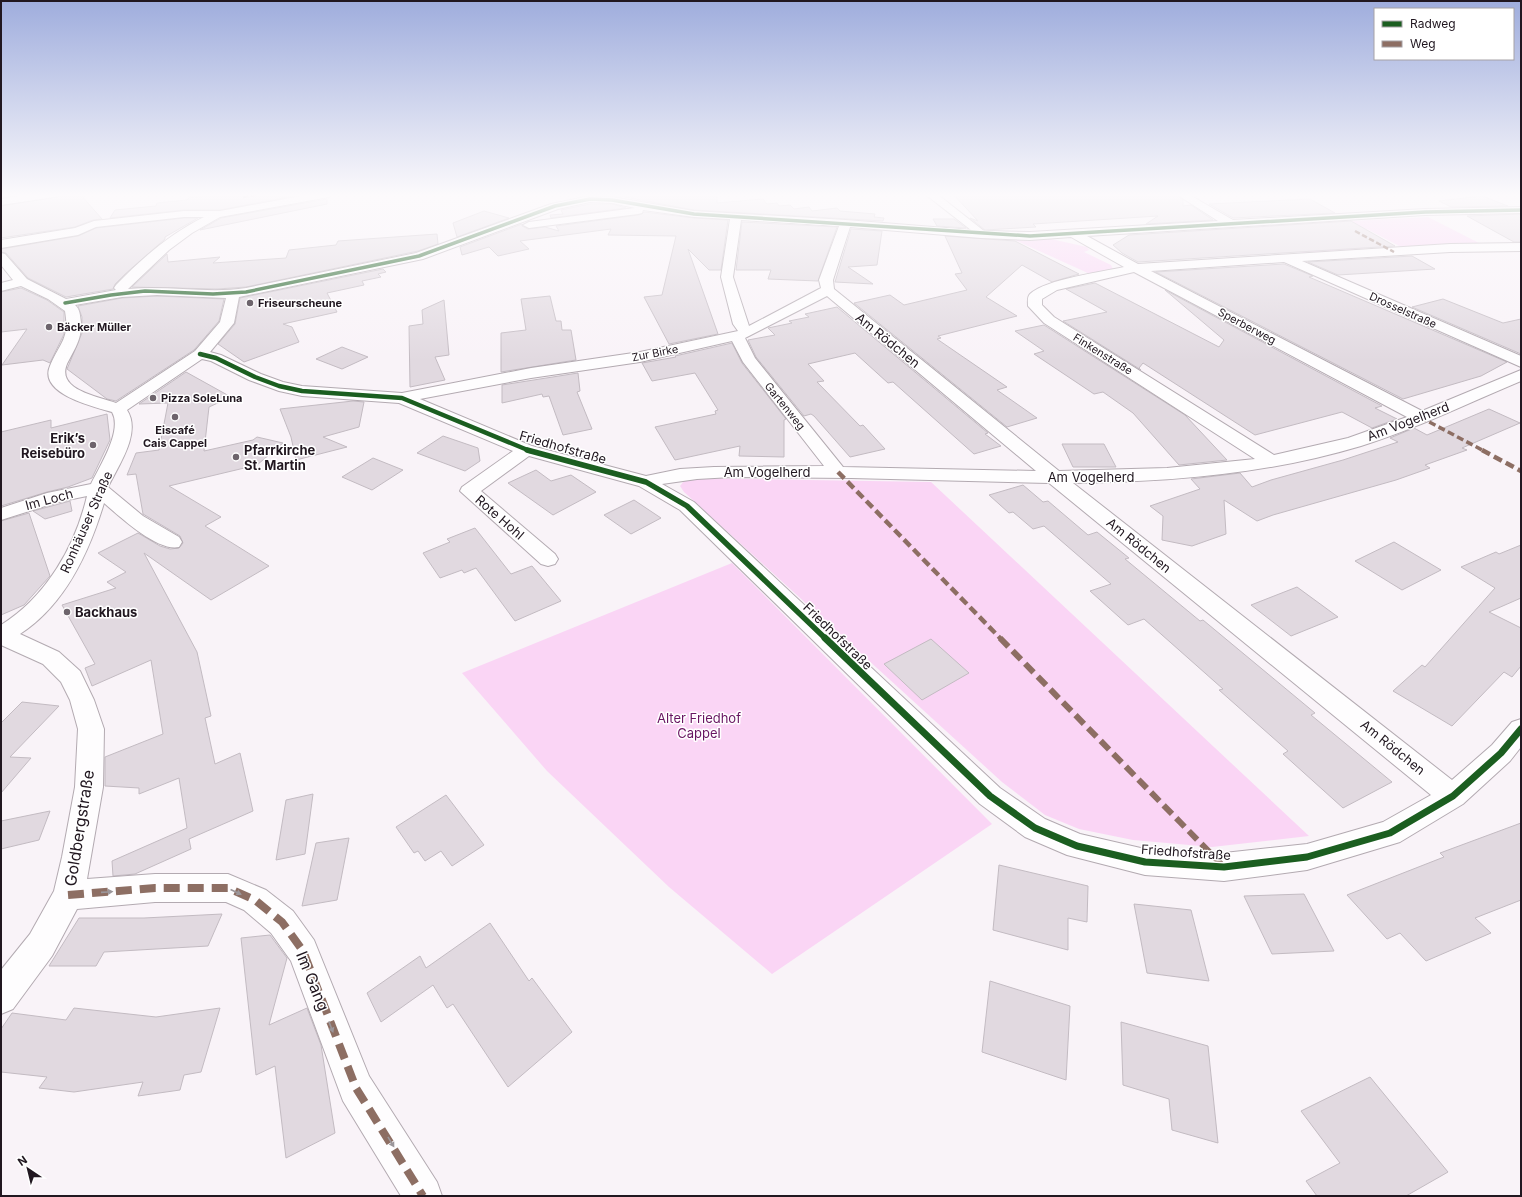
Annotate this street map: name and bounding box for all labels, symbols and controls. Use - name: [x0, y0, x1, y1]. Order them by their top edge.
- legend: [1374, 8, 1514, 60]
- text: Radweg: [1410, 16, 1456, 31]
- text: Weg: [1410, 36, 1436, 51]
- street label: Drosselstraße: [1367, 289, 1439, 331]
- place label: Friseurscheune: [258, 296, 343, 310]
- marker: Friseurscheune: [245, 298, 255, 308]
- street label: Sperberweg: [1216, 305, 1278, 347]
- street label: Am Rödchen: [853, 309, 923, 371]
- place label: Bäcker Müller: [57, 320, 132, 334]
- marker: Bäcker Müller: [44, 322, 54, 332]
- street label: Finkenstraße: [1071, 330, 1135, 378]
- street label: Zur Birke: [631, 342, 679, 364]
- street label: Gartenweg: [762, 379, 808, 433]
- place label: Pizza SoleLuna: [161, 391, 243, 405]
- marker: Pizza SoleLuna: [148, 393, 158, 403]
- street label: Am Vogelherd: [1365, 398, 1451, 444]
- marker: Eiscafé Cais Cappel: [170, 412, 180, 422]
- place label: Eiscafé Cais Cappel: [143, 423, 207, 450]
- street label: Friedhofstraße: [518, 427, 608, 467]
- place label: Erik’s Reisebüro: [21, 430, 85, 461]
- marker: Erik’s Reisebüro: [88, 440, 98, 450]
- place label: Pfarrkirche St. Martin: [244, 442, 316, 473]
- marker: Pfarrkirche St. Martin: [231, 452, 241, 462]
- street label: Am Vogelherd: [724, 464, 810, 480]
- street label: Ronhäuser Straße: [56, 469, 116, 575]
- street label: Am Vogelherd: [1048, 469, 1134, 485]
- street label: Im Loch: [23, 485, 75, 513]
- street label: Rote Hohl: [472, 491, 528, 543]
- street label: Am Rödchen: [1104, 514, 1174, 576]
- street label: Friedhofstraße: [800, 599, 876, 673]
- place label: Backhaus: [75, 604, 137, 620]
- marker: Backhaus: [62, 607, 72, 617]
- park label: Alter Friedhof Cappel: [657, 710, 741, 741]
- street label: Am Rödchen: [1358, 716, 1428, 778]
- street label: Goldbergstraße: [60, 768, 98, 888]
- street label: Friedhofstraße: [1141, 841, 1231, 863]
- one-way arrow: [101, 888, 113, 895]
- one-way arrow: [231, 889, 242, 895]
- street label: Im Gang: [292, 948, 334, 1014]
- one-way arrow: [329, 1021, 335, 1033]
- one-way arrow: [387, 1136, 394, 1148]
- north arrow: [8, 1149, 48, 1189]
- text: N: [15, 1153, 30, 1169]

